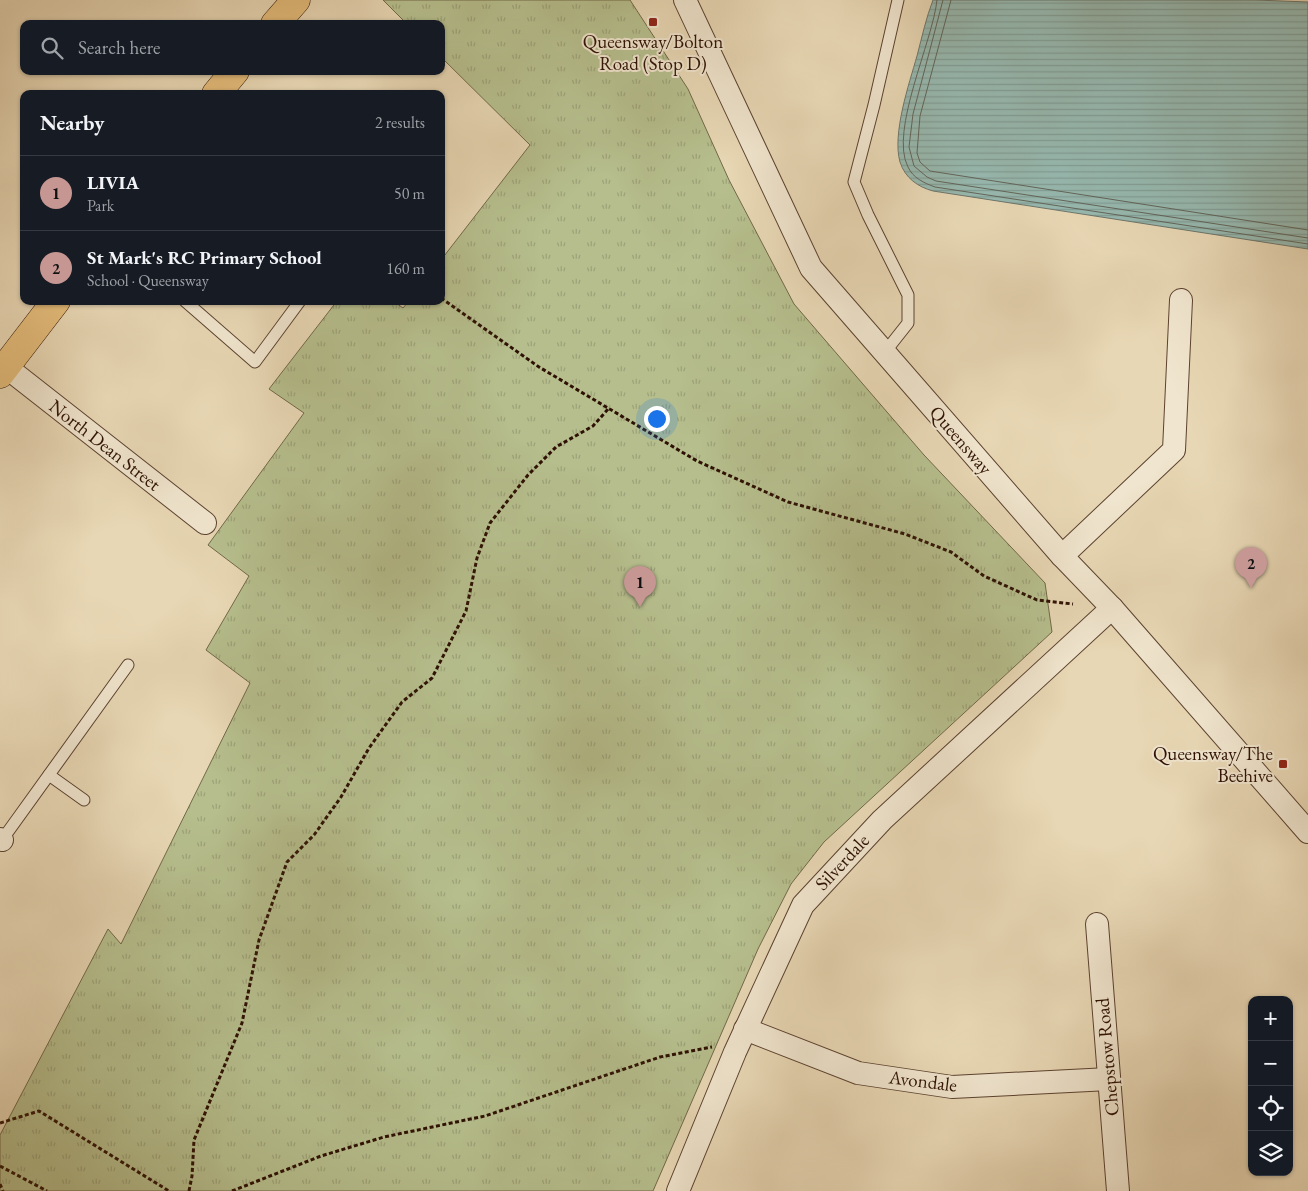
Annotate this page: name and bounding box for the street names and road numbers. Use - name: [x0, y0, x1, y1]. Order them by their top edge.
- street label: North Dean Street: [44, 394, 166, 497]
- street label: Queensway: [924, 400, 998, 480]
- street label: Silverdale: [809, 828, 875, 896]
- street label: Chepstow Road: [1089, 997, 1125, 1117]
- street label: Avondale: [887, 1064, 958, 1098]

